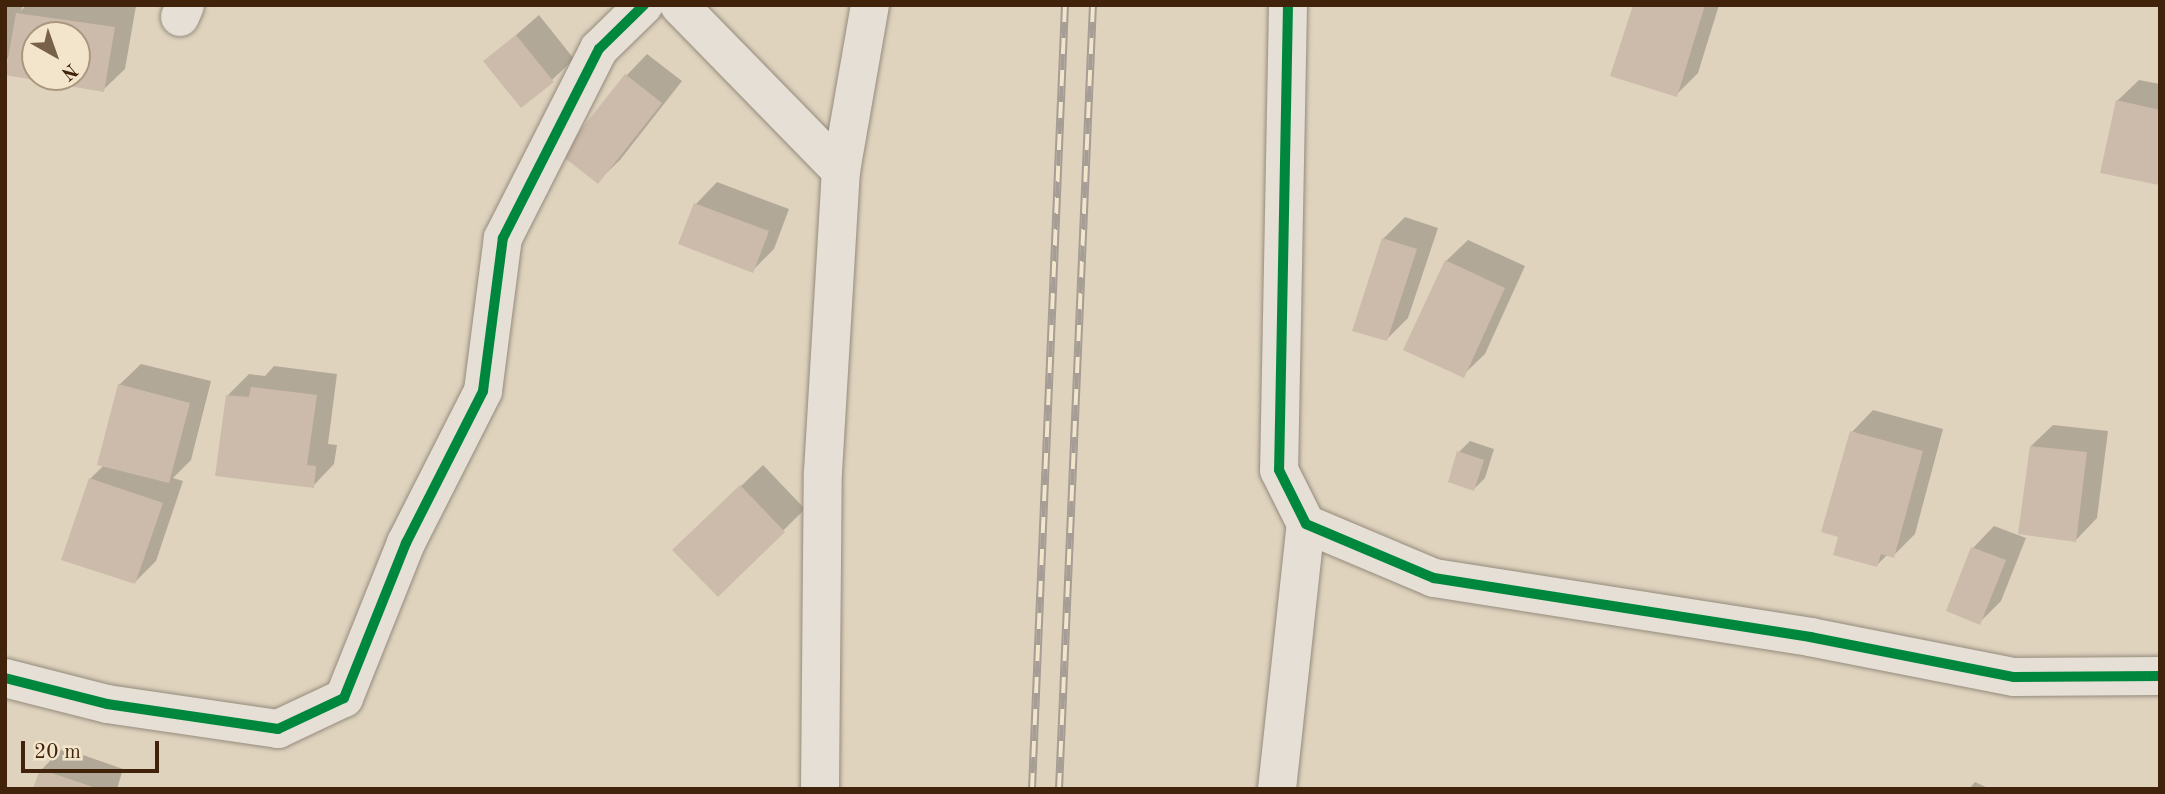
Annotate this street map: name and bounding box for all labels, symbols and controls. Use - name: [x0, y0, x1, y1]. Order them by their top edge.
- north arrow: [21, 21, 91, 91]
- text: N: [57, 59, 80, 83]
- scale bar: [24, 728, 163, 772]
- text: 20 m: [34, 742, 81, 763]

